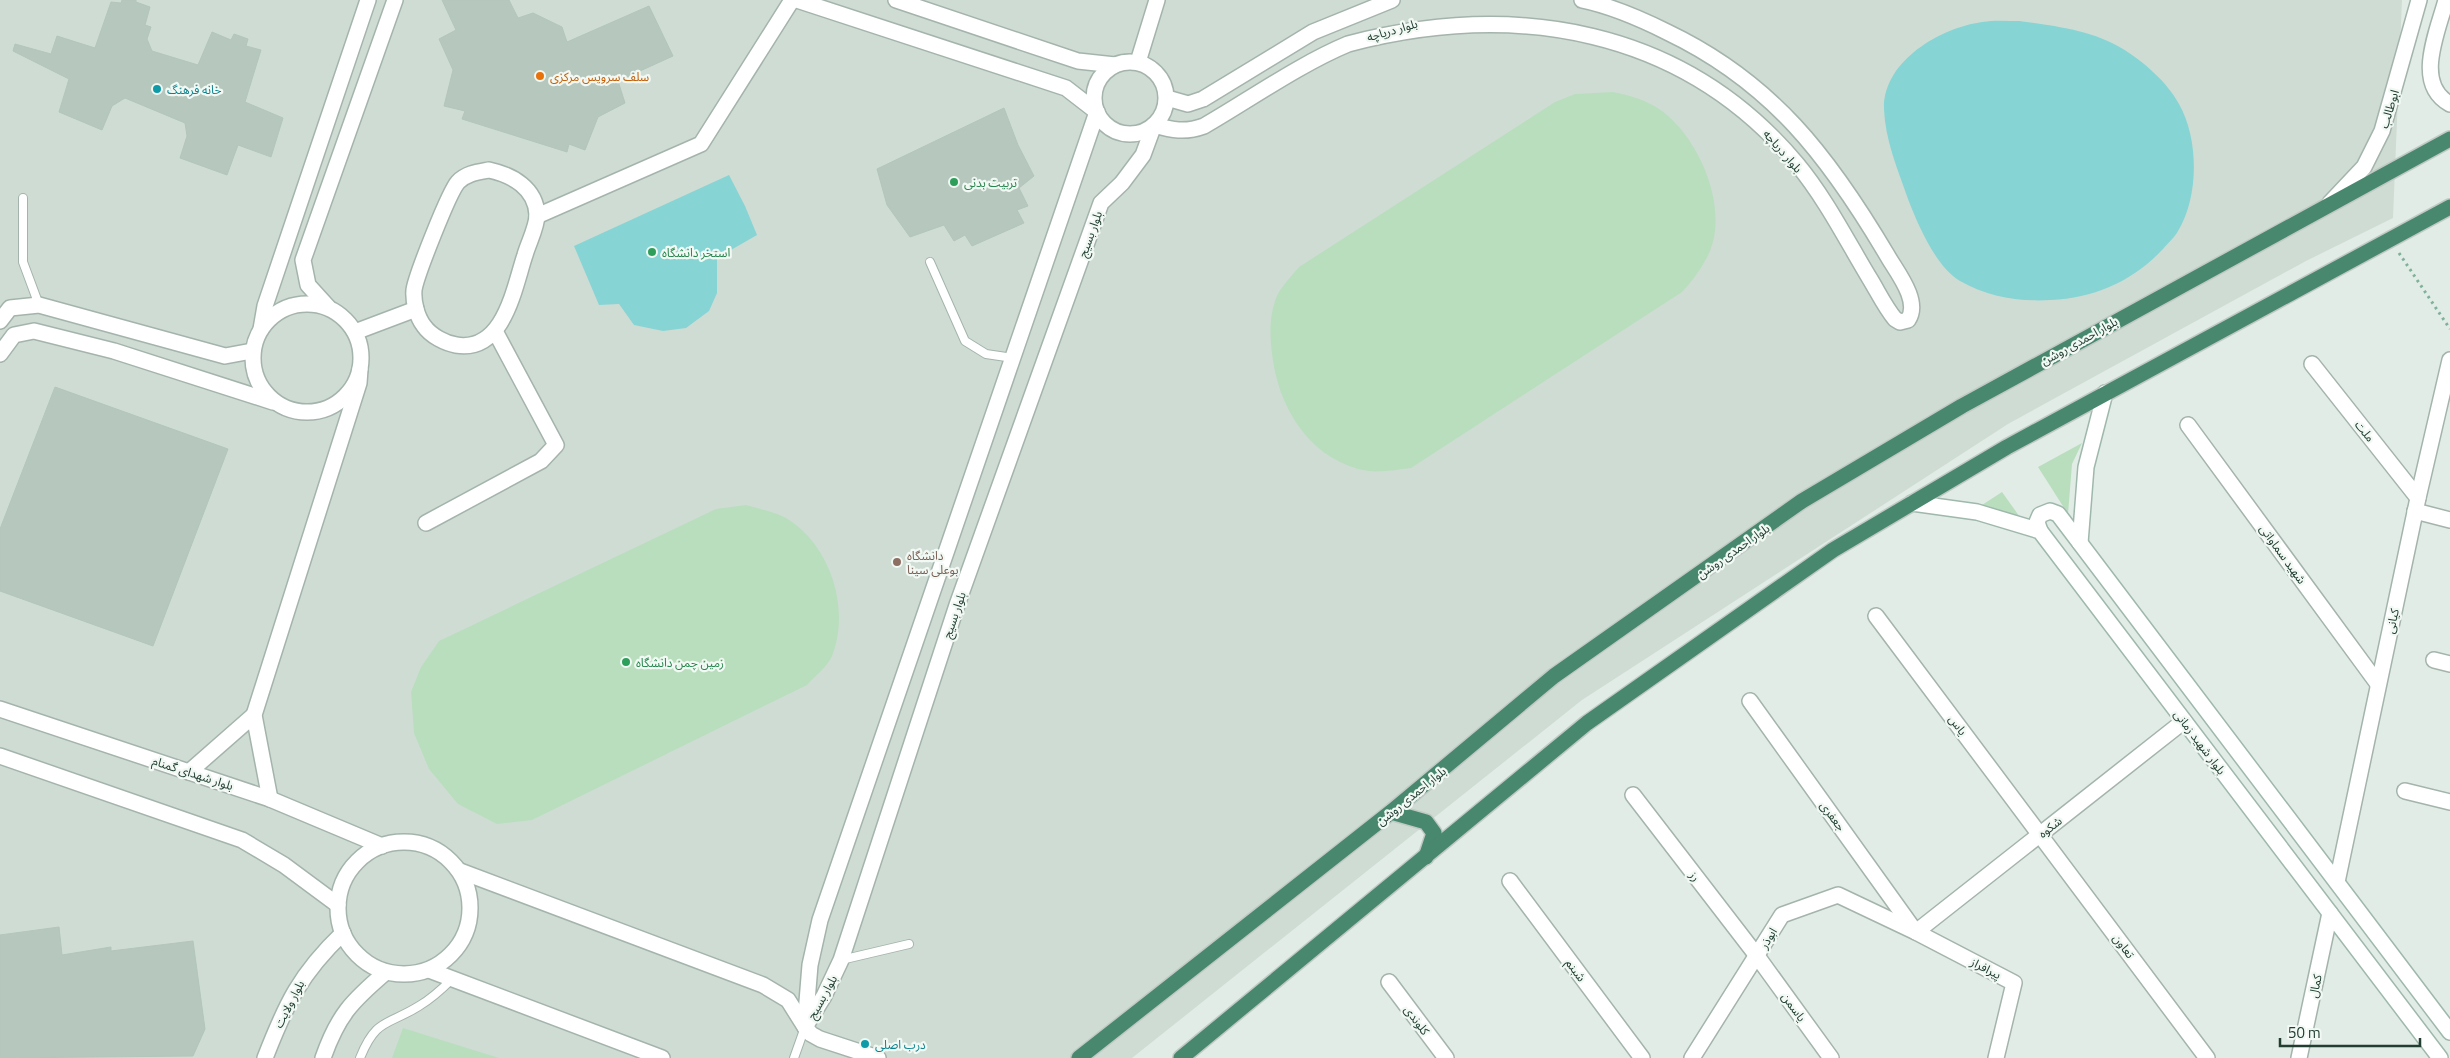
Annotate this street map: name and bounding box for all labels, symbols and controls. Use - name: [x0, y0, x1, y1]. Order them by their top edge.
- street label: بلوار دریاچه: [1364, 14, 1420, 46]
- place label: سلف سرویس مرکزی: [550, 67, 649, 86]
- marker: سلف سرویس مرکزی: [534, 70, 546, 82]
- place label: خانه فرهنگ: [167, 80, 222, 99]
- marker: خانه فرهنگ: [151, 83, 163, 95]
- street label: ابوطالب: [2374, 87, 2404, 131]
- street label: بلوار دریاچه: [1759, 125, 1807, 177]
- place label: تربیت بدنی: [964, 173, 1018, 192]
- marker: تربیت بدنی: [948, 176, 960, 188]
- street label: بلوار بسیج: [1073, 208, 1107, 260]
- place label: استخر دانشگاه: [662, 243, 730, 262]
- marker: استخر دانشگاه: [646, 246, 658, 258]
- street label: بلوار احمدی روشن: [2037, 312, 2121, 370]
- street label: ملت: [2350, 416, 2380, 446]
- street label: بلوار احمدی روشن: [1693, 519, 1773, 583]
- street label: شهید سماواتی: [2255, 520, 2311, 588]
- place label: دانشگاه بوعلی سینا: [907, 546, 959, 579]
- marker: دانشگاه بوعلی سینا: [891, 556, 903, 568]
- street label: بلوار بسیج: [937, 589, 971, 641]
- street label: کیانی: [2380, 606, 2404, 635]
- place label: زمین چمن دانشگاه: [636, 653, 724, 672]
- marker: زمین چمن دانشگاه: [620, 656, 632, 668]
- street label: بلوار شهید زمانی: [2169, 705, 2231, 779]
- street label: یاس: [1944, 711, 1972, 739]
- street label: بلوار شهدای گمنام: [150, 751, 236, 795]
- street label: بلوار احمدی روشن: [1372, 762, 1450, 830]
- street label: جعفری: [1816, 797, 1850, 835]
- street label: شکوه: [2034, 812, 2066, 842]
- street label: رز: [1684, 866, 1705, 885]
- street label: ابوذر: [1754, 924, 1782, 953]
- street label: تعاون: [2108, 930, 2140, 963]
- street label: پیرافراز: [1966, 952, 2005, 984]
- street label: شبنم: [1561, 955, 1591, 985]
- street label: بلوار بسیج: [802, 971, 842, 1023]
- street label: کمال: [2303, 971, 2327, 1000]
- street label: بلوار ولایت: [269, 977, 309, 1031]
- street label: یاسمن: [1777, 988, 1811, 1026]
- street label: کلوندی: [1399, 1001, 1435, 1040]
- scale bar: [2280, 1016, 2420, 1048]
- text: 50 m: [2288, 1021, 2321, 1044]
- place label: درب اصلی: [875, 1035, 926, 1054]
- marker: درب اصلی: [859, 1038, 871, 1050]

